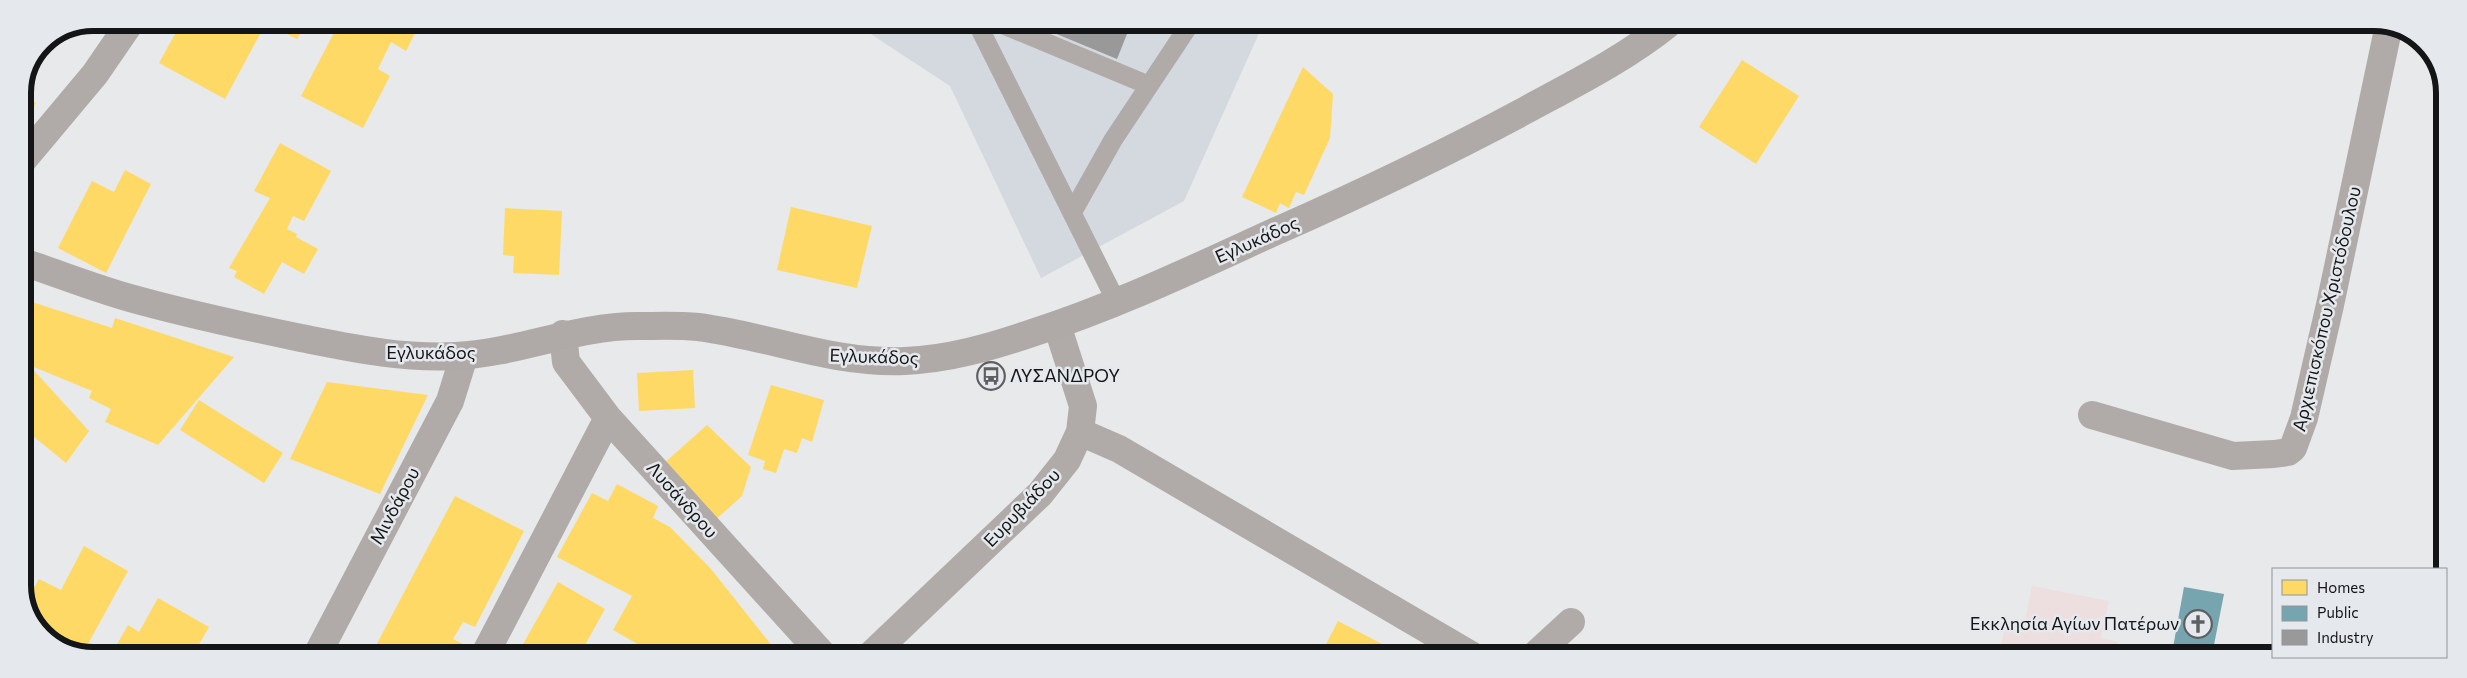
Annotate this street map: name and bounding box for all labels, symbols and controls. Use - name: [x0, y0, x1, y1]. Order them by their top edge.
- street label: Αρχιεπισκόπου Χριστόδουλου: [2287, 184, 2365, 433]
- street label: Εγλυκάδος: [1211, 211, 1302, 267]
- street label: Εγλυκάδος: [386, 341, 476, 363]
- street label: Εγλυκάδος: [829, 343, 919, 369]
- bus stop icon: ΛΥΣΑΝΔΡΟΥ: [976, 361, 1006, 391]
- place label: ΛΥΣΑΝΔΡΟΥ: [1010, 364, 1120, 386]
- street label: Λυσάνδρου: [643, 456, 723, 542]
- street label: Μινδάρου: [365, 463, 424, 548]
- street label: Ευρυβιάδου: [979, 464, 1064, 551]
- legend: [2272, 568, 2447, 658]
- text: Homes: [2317, 578, 2365, 596]
- text: Public: [2317, 603, 2359, 621]
- church icon: Εκκλησία Αγίων Πατέρων: [2183, 609, 2213, 639]
- place label: Εκκλησία Αγίων Πατέρων: [1970, 612, 2179, 634]
- text: Industry: [2317, 628, 2374, 646]

